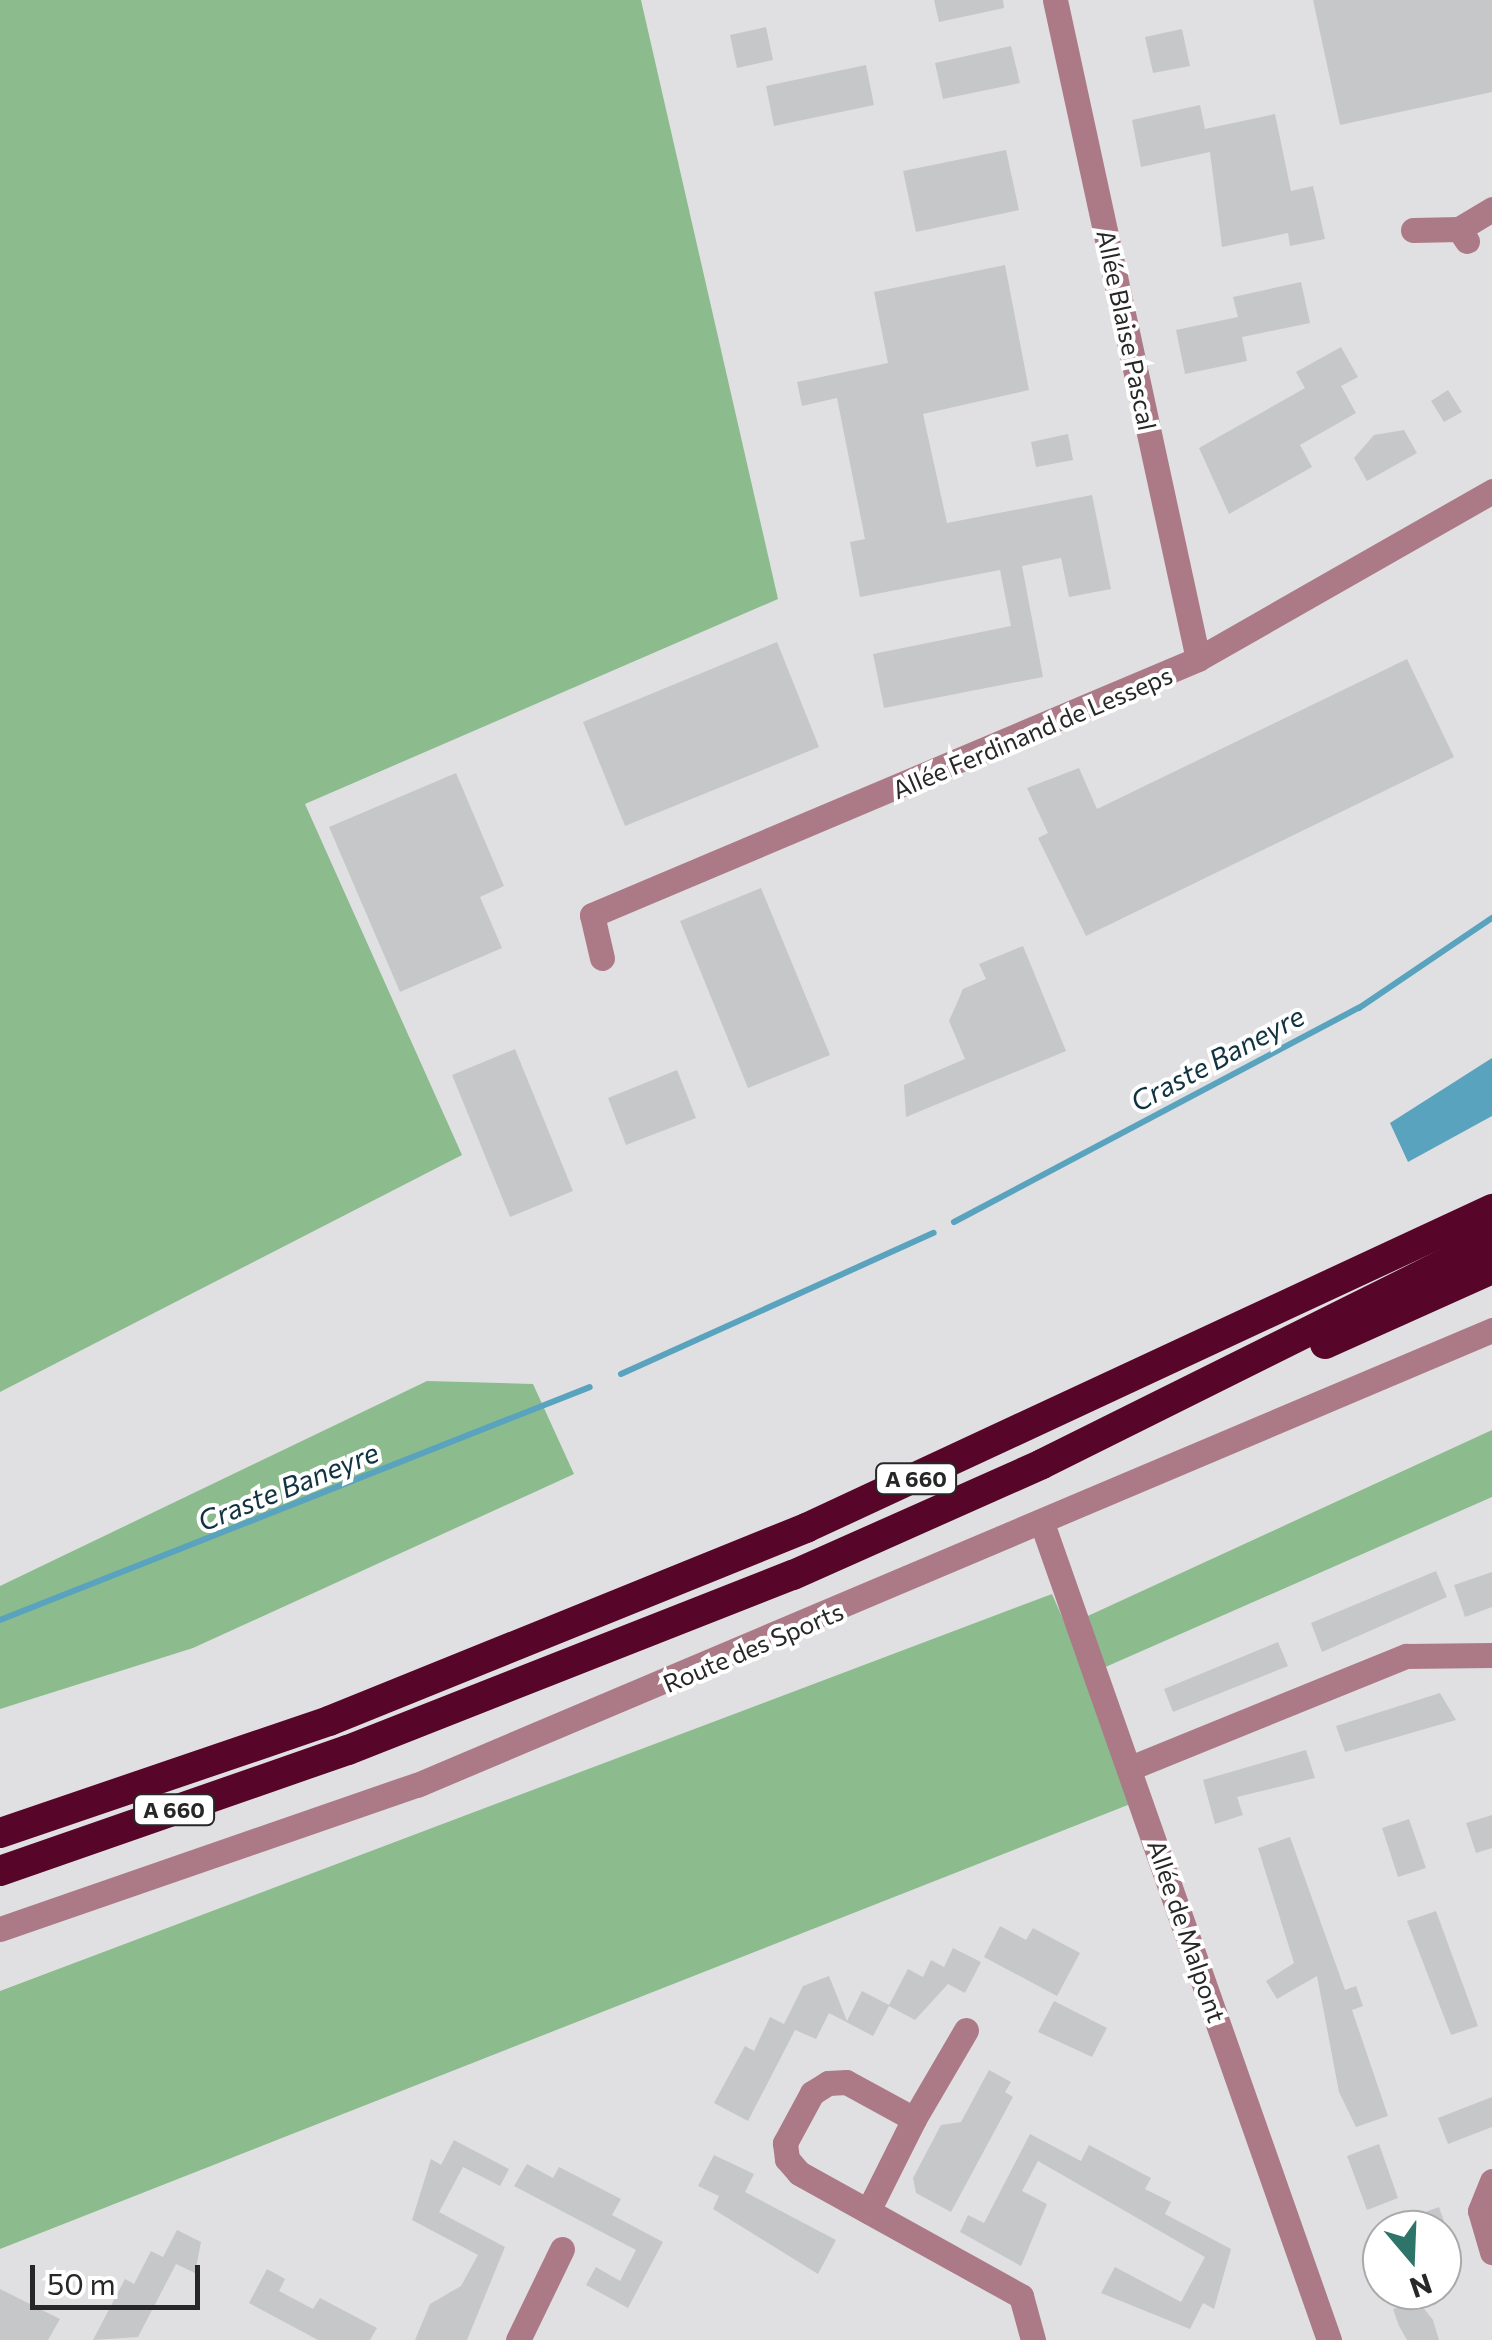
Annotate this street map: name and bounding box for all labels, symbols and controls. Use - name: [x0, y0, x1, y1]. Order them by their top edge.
- street label: Allée Blaise Pascal: [1091, 227, 1163, 433]
- street label: Allée Ferdinand de Lesseps: [888, 659, 1176, 805]
- water label: Craste Baneyre: [1124, 998, 1310, 1118]
- water label: Craste Baneyre: [193, 1434, 383, 1538]
- road number: A 660: [874, 1462, 958, 1496]
- street label: Route des Sports: [658, 1596, 848, 1698]
- road number: A 660: [132, 1793, 216, 1827]
- street label: Allée de Malpont: [1142, 1836, 1232, 2026]
- north arrow: [1362, 2210, 1462, 2310]
- scale bar: [35, 2245, 205, 2307]
- text: 50 m: [47, 2264, 116, 2301]
- text: N: [1406, 2267, 1437, 2306]

